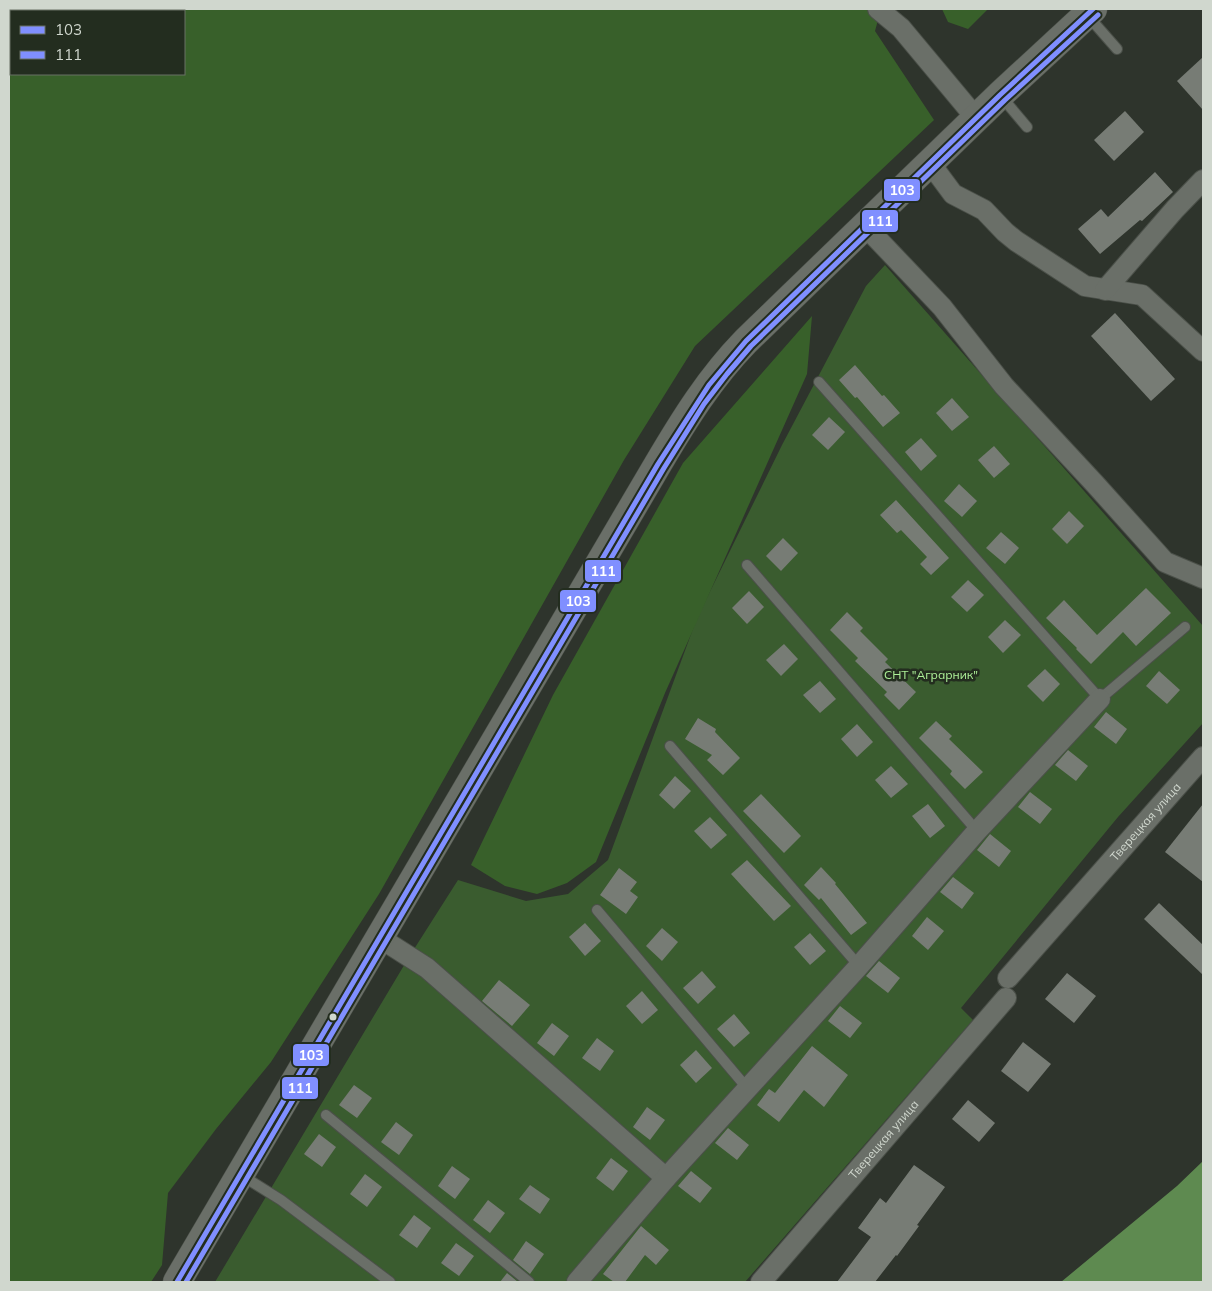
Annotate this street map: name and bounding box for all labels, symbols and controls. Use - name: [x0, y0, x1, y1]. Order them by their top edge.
- legend: [10, 10, 185, 75]
- text: 103: [55, 20, 82, 39]
- text: 111: [55, 45, 82, 64]
- line badge: 103: [883, 178, 921, 202]
- text: 103: [889, 181, 915, 199]
- line badge: 111: [861, 209, 899, 233]
- text: 111: [867, 212, 893, 230]
- line badge: 111: [584, 559, 622, 583]
- text: 111: [590, 562, 616, 580]
- line badge: 103: [559, 589, 597, 613]
- text: 103: [565, 592, 591, 610]
- park label: СНТ "Аграрник": [884, 667, 978, 682]
- street label: Тверецкая улица: [1107, 779, 1184, 864]
- unlabelled marker: [328, 1012, 338, 1022]
- line badge: 103: [292, 1043, 330, 1067]
- text: 103: [298, 1046, 324, 1064]
- line badge: 111: [281, 1076, 319, 1100]
- text: 111: [287, 1079, 313, 1097]
- street label: Тверецкая улица: [845, 1097, 922, 1182]

